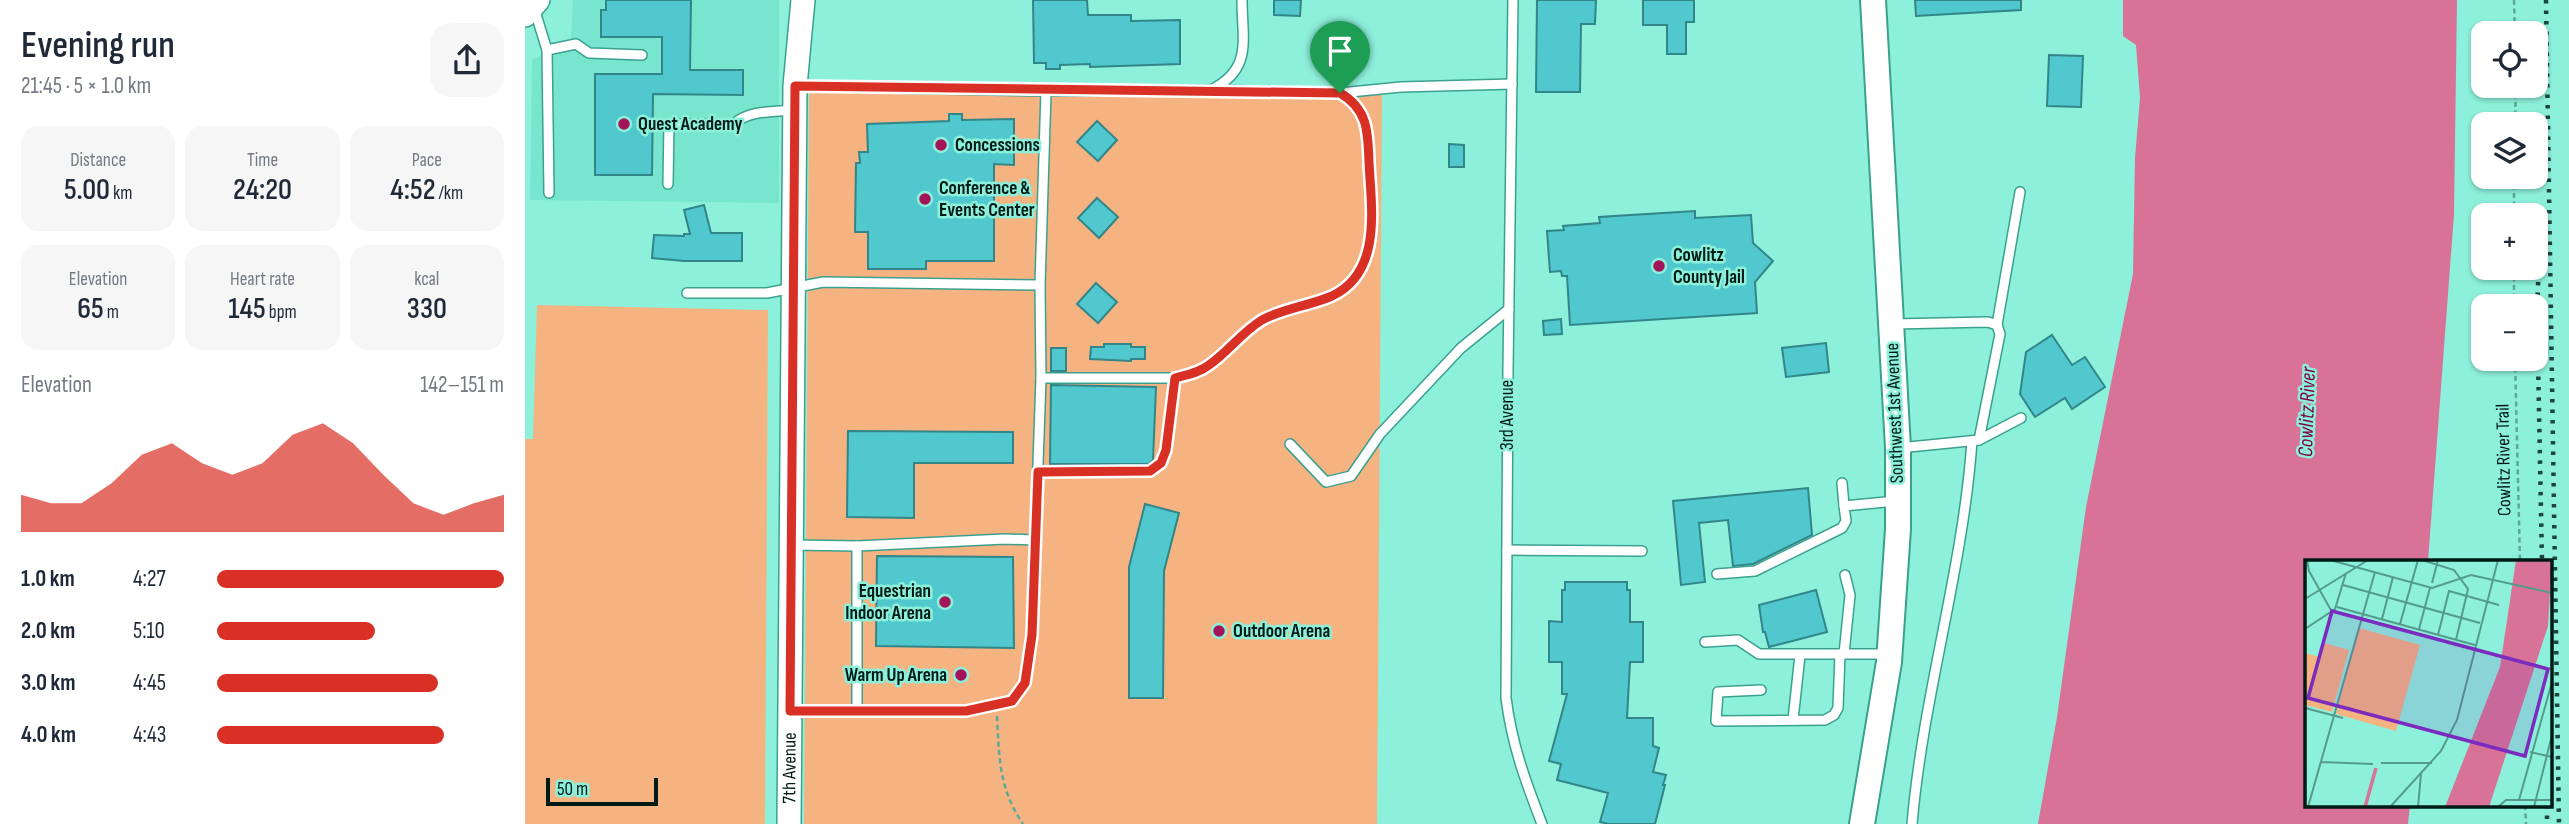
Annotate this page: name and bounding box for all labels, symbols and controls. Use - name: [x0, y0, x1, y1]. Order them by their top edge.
- pin: [1310, 21, 1370, 93]
- map controls: [2471, 21, 2548, 371]
- button: locate: [2471, 21, 2548, 98]
- text: Evening run: [21, 23, 175, 68]
- button: share: [430, 23, 504, 97]
- icon: arrive: [1321, 32, 1359, 70]
- text: 21:45 · 5 × 1.0 km: [21, 72, 151, 100]
- button: layers: [2471, 112, 2548, 189]
- place label: Quest Academy: [638, 113, 743, 136]
- marker: Quest Academy: [616, 116, 632, 132]
- place label: Concessions: [955, 134, 1040, 157]
- marker: Concessions: [933, 137, 949, 153]
- text: Distance: [70, 149, 126, 172]
- text: Time: [247, 149, 278, 172]
- text: Pace: [412, 149, 442, 172]
- text: 5.00: [64, 172, 110, 208]
- text: 24:20: [233, 172, 292, 208]
- text: 4:52: [390, 172, 436, 208]
- place label: Conference & Events Center: [939, 177, 1035, 222]
- text: km: [110, 182, 132, 205]
- text: /km: [436, 182, 463, 205]
- marker: Conference & Events Center: [917, 191, 933, 207]
- button: +: [2471, 203, 2548, 280]
- place label: Cowlitz County Jail: [1673, 244, 1745, 289]
- marker: Cowlitz County Jail: [1651, 258, 1667, 274]
- text: Elevation: [69, 268, 127, 291]
- text: Heart rate: [230, 268, 295, 291]
- text: kcal: [414, 268, 439, 291]
- text: 65: [77, 291, 104, 327]
- text: 145: [228, 291, 266, 327]
- text: 330: [407, 291, 447, 327]
- button: −: [2471, 294, 2548, 371]
- text: m: [104, 301, 119, 324]
- text: bpm: [266, 301, 297, 324]
- street label: Southwest 1st Avenue: [1881, 342, 1909, 484]
- water label: Cowlitz River: [2293, 365, 2321, 458]
- text: Elevation: [21, 371, 92, 399]
- text: 142–151 m: [420, 371, 504, 399]
- street label: 3rd Avenue: [1496, 380, 1519, 450]
- street label: Cowlitz River Trail: [2492, 404, 2516, 516]
- inset map: [2305, 560, 2551, 806]
- text: 1.0 km: [21, 565, 75, 593]
- text: 4:27: [133, 565, 166, 593]
- place label: Equestrian Indoor Arena: [845, 580, 931, 625]
- marker: Equestrian Indoor Arena: [937, 594, 953, 610]
- text: 2.0 km: [21, 617, 75, 645]
- text: 5:10: [133, 617, 165, 645]
- place label: Outdoor Arena: [1233, 620, 1330, 643]
- marker: Outdoor Arena: [1211, 623, 1227, 639]
- place label: Warm Up Arena: [845, 664, 947, 687]
- marker: Warm Up Arena: [953, 667, 969, 683]
- text: 3.0 km: [21, 669, 76, 697]
- text: 4:45: [133, 669, 166, 697]
- text: 4.0 km: [21, 721, 76, 749]
- text: 4:43: [133, 721, 166, 749]
- street label: 7th Avenue: [778, 732, 801, 804]
- scale bar: [546, 775, 658, 807]
- text: 50 m: [557, 778, 588, 801]

